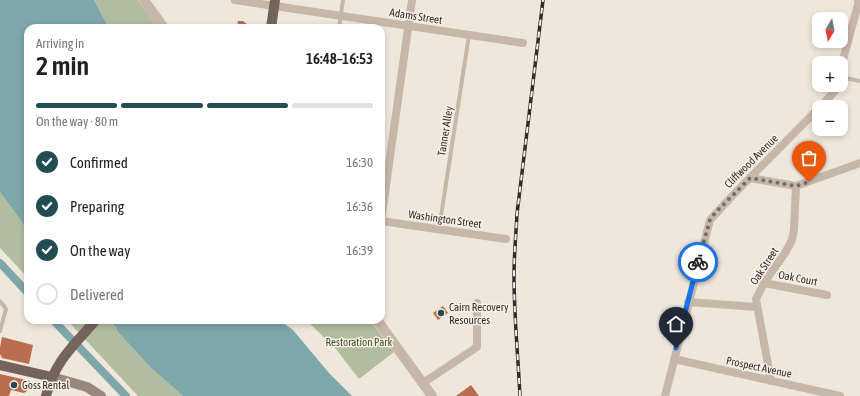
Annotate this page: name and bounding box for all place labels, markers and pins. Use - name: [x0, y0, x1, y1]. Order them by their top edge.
- pin: [792, 141, 826, 182]
- place label: Cairn Recovery Resources: [449, 301, 509, 326]
- pin: [659, 307, 693, 348]
- marker: Cairn Recovery Resources: [436, 308, 446, 318]
- place label: Goss Rental: [22, 379, 69, 391]
- marker: Goss Rental: [9, 380, 19, 390]

